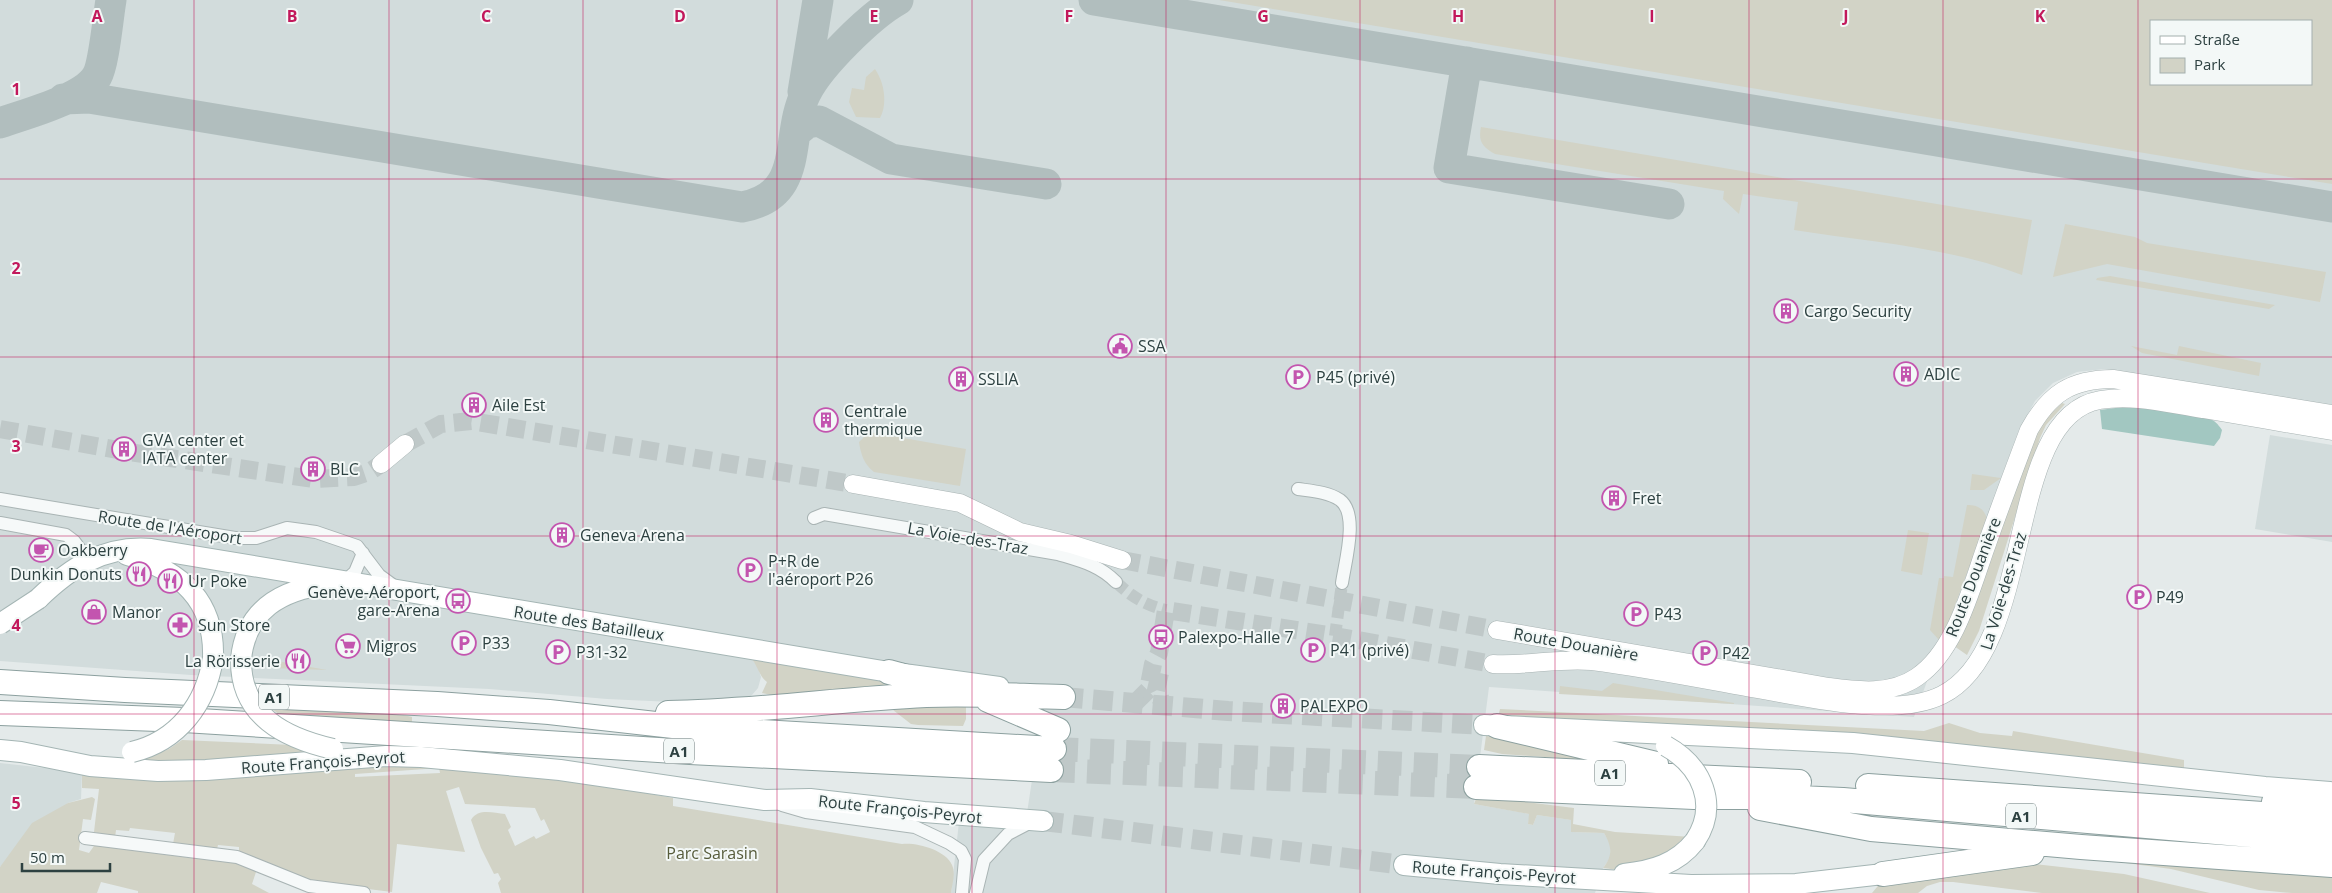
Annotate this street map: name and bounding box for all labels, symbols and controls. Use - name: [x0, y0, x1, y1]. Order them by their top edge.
- text: A: [91, 5, 103, 27]
- text: B: [287, 5, 297, 27]
- text: C: [481, 5, 491, 27]
- text: D: [674, 5, 686, 27]
- text: E: [870, 5, 879, 27]
- text: F: [1065, 5, 1073, 27]
- text: G: [1257, 5, 1269, 27]
- text: H: [1452, 5, 1464, 27]
- text: I: [1649, 5, 1655, 27]
- text: J: [1841, 5, 1849, 27]
- text: K: [2035, 5, 2046, 27]
- legend: [2150, 20, 2312, 85]
- text: Straße: [2194, 29, 2240, 49]
- text: Park: [2194, 54, 2225, 74]
- text: 1: [11, 78, 21, 100]
- text: 2: [11, 257, 21, 279]
- building icon: Cargo Security: [1773, 298, 1799, 324]
- place label: Cargo Security: [1804, 300, 1912, 322]
- public building icon: SSA: [1107, 333, 1133, 359]
- place label: SSA: [1138, 335, 1167, 357]
- building icon: ADIC: [1893, 361, 1919, 387]
- place label: ADIC: [1924, 363, 1960, 385]
- parking icon: P45 (privé): [1285, 364, 1311, 390]
- building icon: SSLIA: [948, 366, 974, 392]
- place label: P45 (privé): [1316, 366, 1395, 388]
- place label: SSLIA: [978, 368, 1019, 390]
- building icon: Aile Est: [461, 392, 487, 418]
- place label: Aile Est: [492, 394, 546, 416]
- place label: Centrale thermique: [844, 400, 922, 440]
- building icon: Centrale thermique: [813, 407, 839, 433]
- place label: GVA center et IATA center: [142, 429, 244, 469]
- text: 3: [11, 435, 21, 457]
- building icon: GVA center et IATA center: [111, 436, 137, 462]
- building icon: BLC: [300, 456, 326, 482]
- place label: BLC: [330, 458, 359, 480]
- building icon: Fret: [1601, 485, 1627, 511]
- place label: Fret: [1632, 487, 1662, 509]
- street label: Route de l'Aéroport: [96, 505, 244, 549]
- street label: Route Douanière: [1940, 514, 2006, 640]
- street label: La Voie-des-Traz: [906, 517, 1030, 559]
- building icon: Geneva Arena: [549, 522, 575, 548]
- place label: Geneva Arena: [580, 524, 685, 546]
- street label: La Voie-des-Traz: [1975, 529, 2031, 653]
- cafe icon: Oakberry: [28, 537, 54, 563]
- place label: Oakberry: [58, 539, 129, 561]
- place label: P+R de l'aéroport P26: [768, 550, 873, 590]
- parking icon: P+R de l'aéroport P26: [737, 557, 763, 583]
- restaurant icon: Dunkin Donuts: [126, 561, 152, 587]
- place label: Dunkin Donuts: [10, 563, 122, 585]
- restaurant icon: Ur Poke: [157, 568, 183, 594]
- place label: Ur Poke: [188, 570, 247, 592]
- place label: Genève-Aéroport, gare-Arena: [307, 581, 440, 621]
- parking icon: P49: [2126, 584, 2152, 610]
- place label: P49: [2156, 586, 2184, 608]
- bus stop icon: Genève-Aéroport, gare-Arena: [445, 588, 471, 614]
- shop icon: Manor: [81, 599, 107, 625]
- street label: Route des Batailleux: [512, 600, 666, 646]
- place label: Manor: [112, 601, 162, 623]
- parking icon: P43: [1623, 601, 1649, 627]
- place label: P43: [1654, 603, 1682, 625]
- pharmacy icon: Sun Store: [167, 612, 193, 638]
- text: 4: [11, 614, 21, 636]
- place label: Sun Store: [198, 614, 270, 636]
- street label: Route Douanière: [1512, 622, 1640, 666]
- bus stop icon: Palexpo-Halle 7: [1148, 624, 1174, 650]
- place label: Palexpo-Halle 7: [1178, 626, 1294, 648]
- parking icon: P33: [451, 630, 477, 656]
- place label: P33: [482, 632, 510, 654]
- supermarket icon: Migros: [335, 633, 361, 659]
- place label: Migros: [366, 635, 417, 657]
- parking icon: P41 (privé): [1300, 637, 1326, 663]
- parking icon: P31-32: [545, 639, 571, 665]
- place label: P41 (privé): [1330, 639, 1409, 661]
- parking icon: P42: [1692, 640, 1718, 666]
- place label: P31-32: [576, 641, 627, 663]
- place label: P42: [1722, 642, 1750, 664]
- restaurant icon: La Rörisserie: [285, 648, 311, 674]
- place label: La Rörisserie: [185, 650, 280, 672]
- road number: A1: [259, 684, 289, 710]
- building icon: PALEXPO: [1270, 693, 1296, 719]
- place label: PALEXPO: [1300, 695, 1368, 717]
- road number: A1: [664, 738, 694, 764]
- street label: Route François-Peyrot: [240, 745, 406, 779]
- road number: A1: [1595, 760, 1625, 786]
- street label: Route François-Peyrot: [817, 789, 983, 829]
- text: 5: [11, 792, 21, 814]
- road number: A1: [2006, 804, 2036, 828]
- scale bar: [22, 840, 110, 872]
- park label: Parc Sarasin: [666, 842, 758, 864]
- text: 50 m: [30, 847, 65, 867]
- street label: Route François-Peyrot: [1411, 855, 1577, 889]

